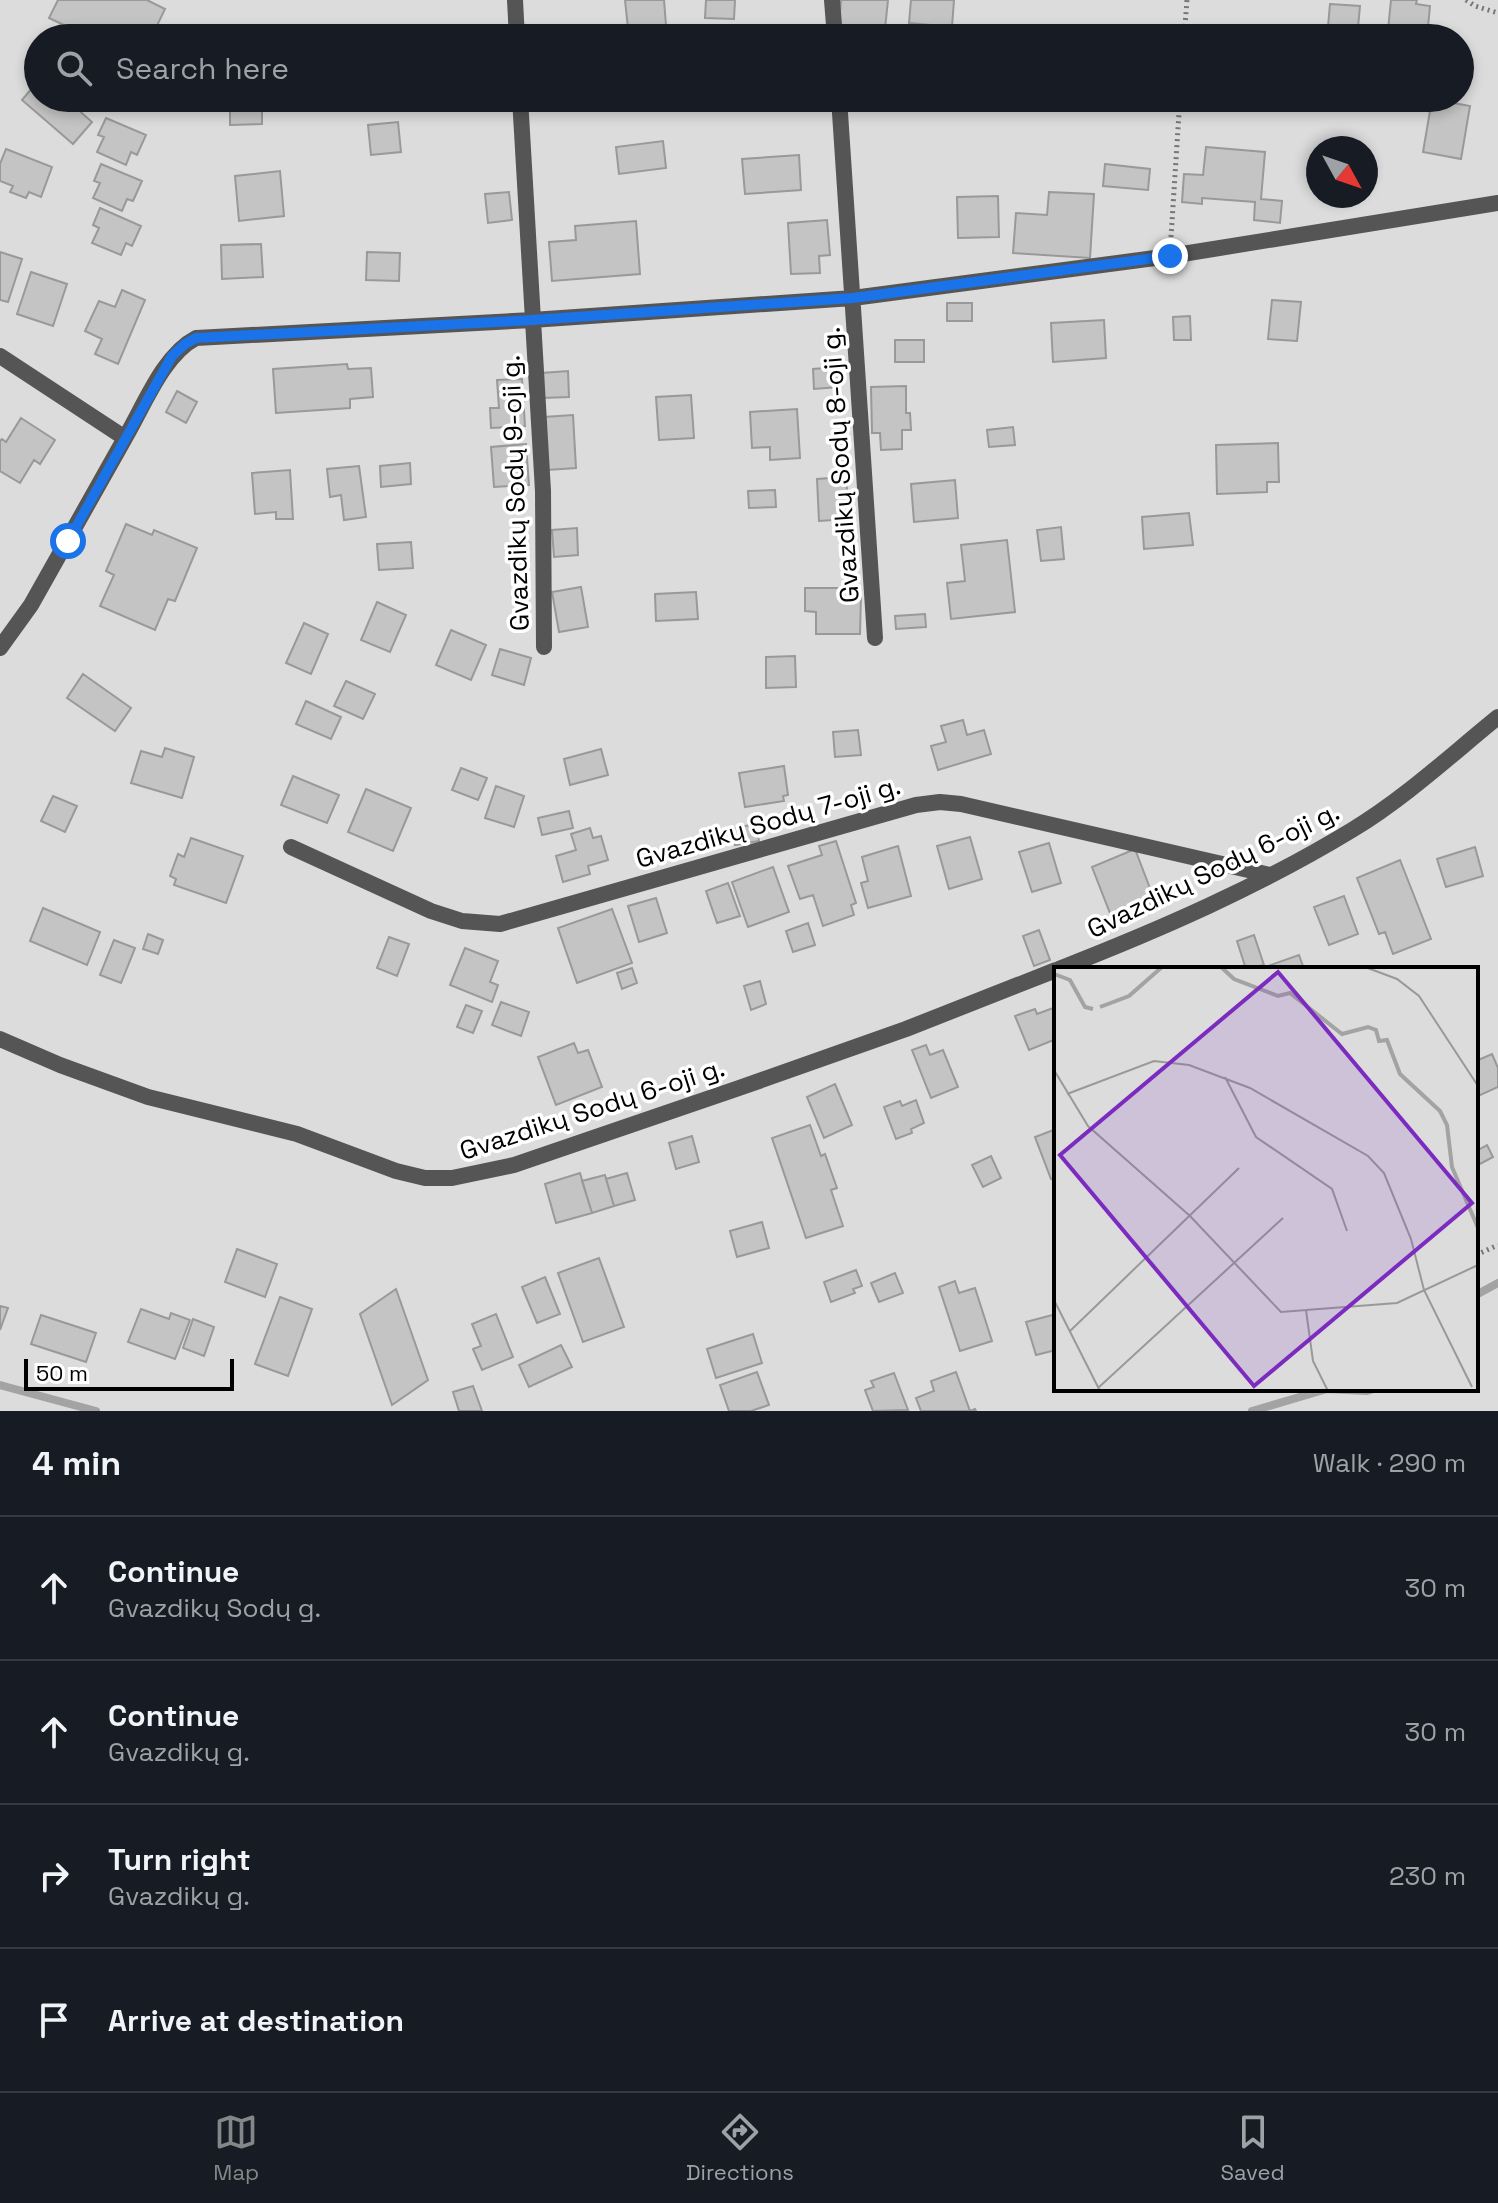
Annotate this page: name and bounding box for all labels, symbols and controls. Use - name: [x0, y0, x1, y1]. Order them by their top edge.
- search box: [24, 24, 1474, 112]
- icon: search: [52, 46, 96, 90]
- text: Search here: [116, 49, 289, 88]
- north arrow: [1306, 136, 1378, 208]
- route end: [1152, 238, 1188, 274]
- street label: Gvazdikų Sodų 8-oji g.: [813, 326, 867, 604]
- street label: Gvazdikų Sodų 9-oji g.: [493, 354, 537, 632]
- route start: [50, 523, 86, 559]
- street label: Gvazdikų Sodų 7-oji g.: [632, 768, 904, 876]
- street label: Gvazdikų Sodų 6-oji g.: [1081, 794, 1345, 946]
- inset map: [1054, 967, 1478, 1391]
- street label: Gvazdikų Sodų 6-oji g.: [455, 1050, 729, 1168]
- scale bar: [24, 1355, 234, 1391]
- text: 50 m: [36, 1359, 88, 1387]
- text: 4 min: [32, 1442, 121, 1485]
- text: Walk · 290 m: [1313, 1446, 1466, 1480]
- text: Continue: [108, 1552, 239, 1591]
- icon: ahead: [32, 1566, 76, 1610]
- text: 30 m: [1405, 1571, 1466, 1605]
- text: Gvazdikų Sodų g.: [108, 1591, 321, 1625]
- text: Continue: [108, 1696, 239, 1735]
- icon: ahead: [32, 1710, 76, 1754]
- text: 30 m: [1405, 1715, 1466, 1749]
- text: Gvazdikų g.: [108, 1735, 250, 1769]
- text: Turn right: [108, 1840, 251, 1879]
- icon: right: [32, 1854, 76, 1898]
- text: 230 m: [1389, 1859, 1466, 1893]
- text: Gvazdikų g.: [108, 1879, 250, 1913]
- icon: arrive: [32, 1998, 76, 2042]
- text: Arrive at destination: [108, 2001, 404, 2040]
- tab: Map: [213, 2110, 259, 2186]
- tab: Directions: [686, 2110, 794, 2186]
- tab: Saved: [1220, 2110, 1285, 2186]

